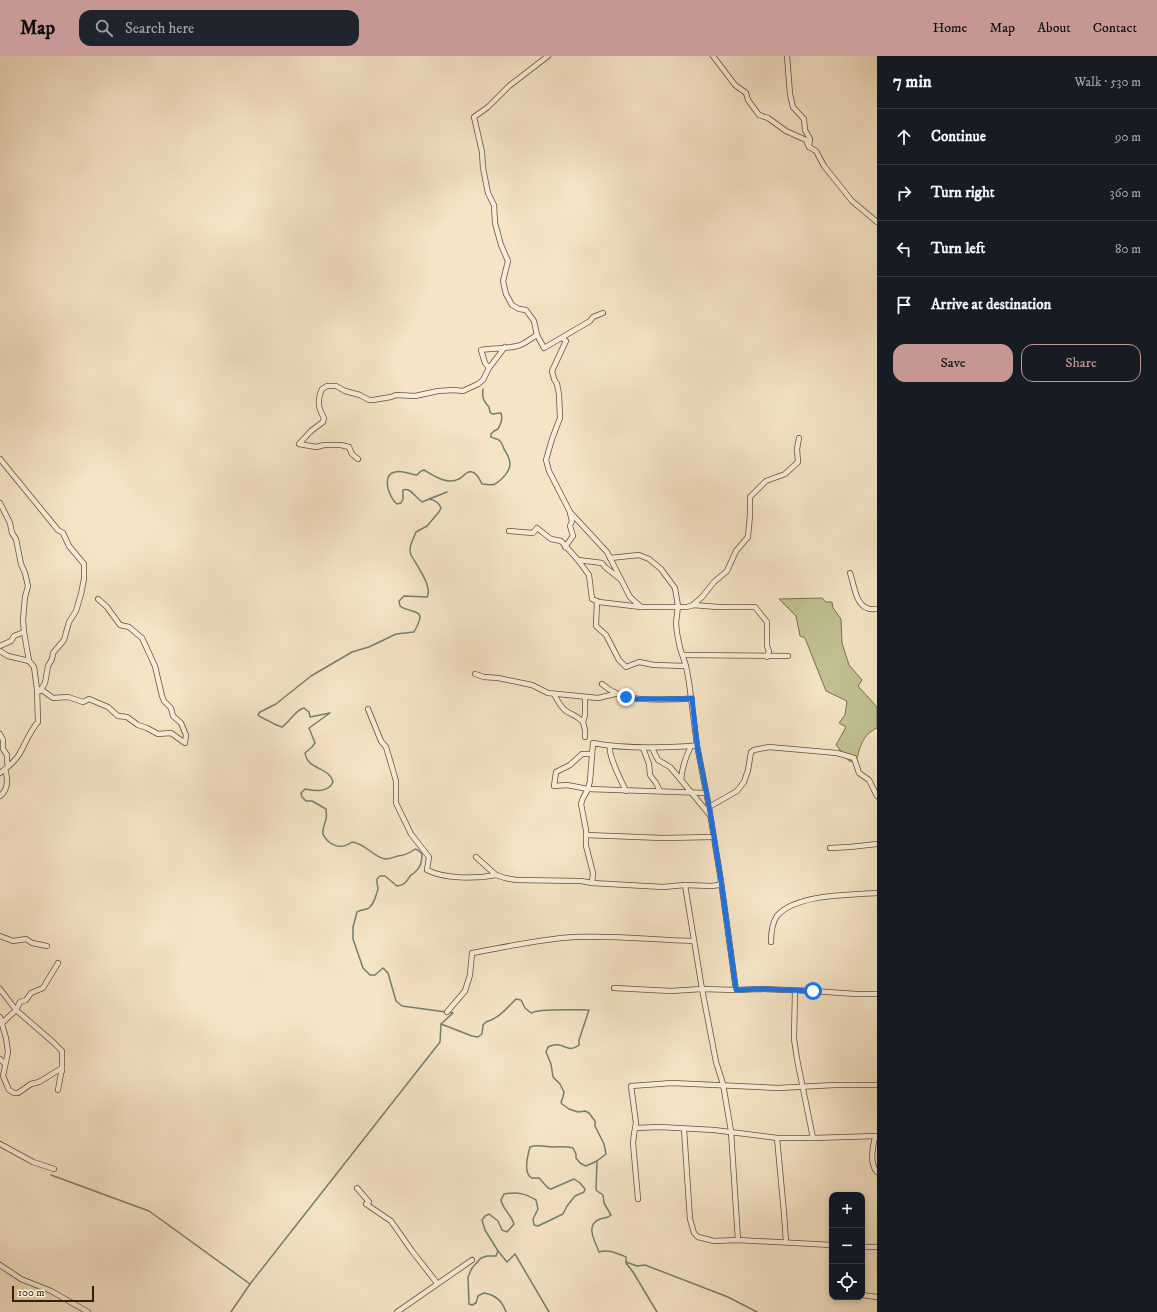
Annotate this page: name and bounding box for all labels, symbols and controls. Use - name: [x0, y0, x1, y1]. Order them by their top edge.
- search box: [79, 10, 359, 46]
- text: Map: [20, 17, 55, 40]
- icon: search: [93, 17, 115, 39]
- text: Search here: [125, 19, 194, 38]
- text: Home: [933, 19, 967, 37]
- text: Map: [989, 19, 1015, 37]
- text: About: [1037, 19, 1071, 37]
- text: Contact: [1093, 19, 1137, 37]
- text: 7 min: [893, 71, 932, 93]
- text: Walk · 530 m: [1074, 74, 1141, 90]
- icon: ahead: [893, 126, 915, 148]
- text: Continue: [931, 127, 986, 146]
- text: 90 m: [1115, 129, 1141, 145]
- icon: right: [893, 182, 915, 204]
- text: Turn right: [931, 183, 994, 202]
- text: 360 m: [1110, 185, 1141, 201]
- icon: left: [893, 238, 915, 260]
- text: Turn left: [931, 239, 985, 258]
- text: 80 m: [1115, 241, 1141, 257]
- icon: arrive: [893, 294, 915, 316]
- text: Arrive at destination: [931, 295, 1051, 314]
- button: Save: [893, 344, 1013, 382]
- button: Share: [1021, 344, 1141, 382]
- route end: [617, 688, 635, 706]
- route start: [804, 982, 822, 1000]
- map controls: [829, 1192, 865, 1300]
- button: +: [829, 1192, 865, 1228]
- button: −: [829, 1228, 865, 1264]
- button: locate: [829, 1264, 865, 1300]
- scale bar: [12, 1284, 94, 1303]
- text: 100 m: [18, 1286, 44, 1300]

